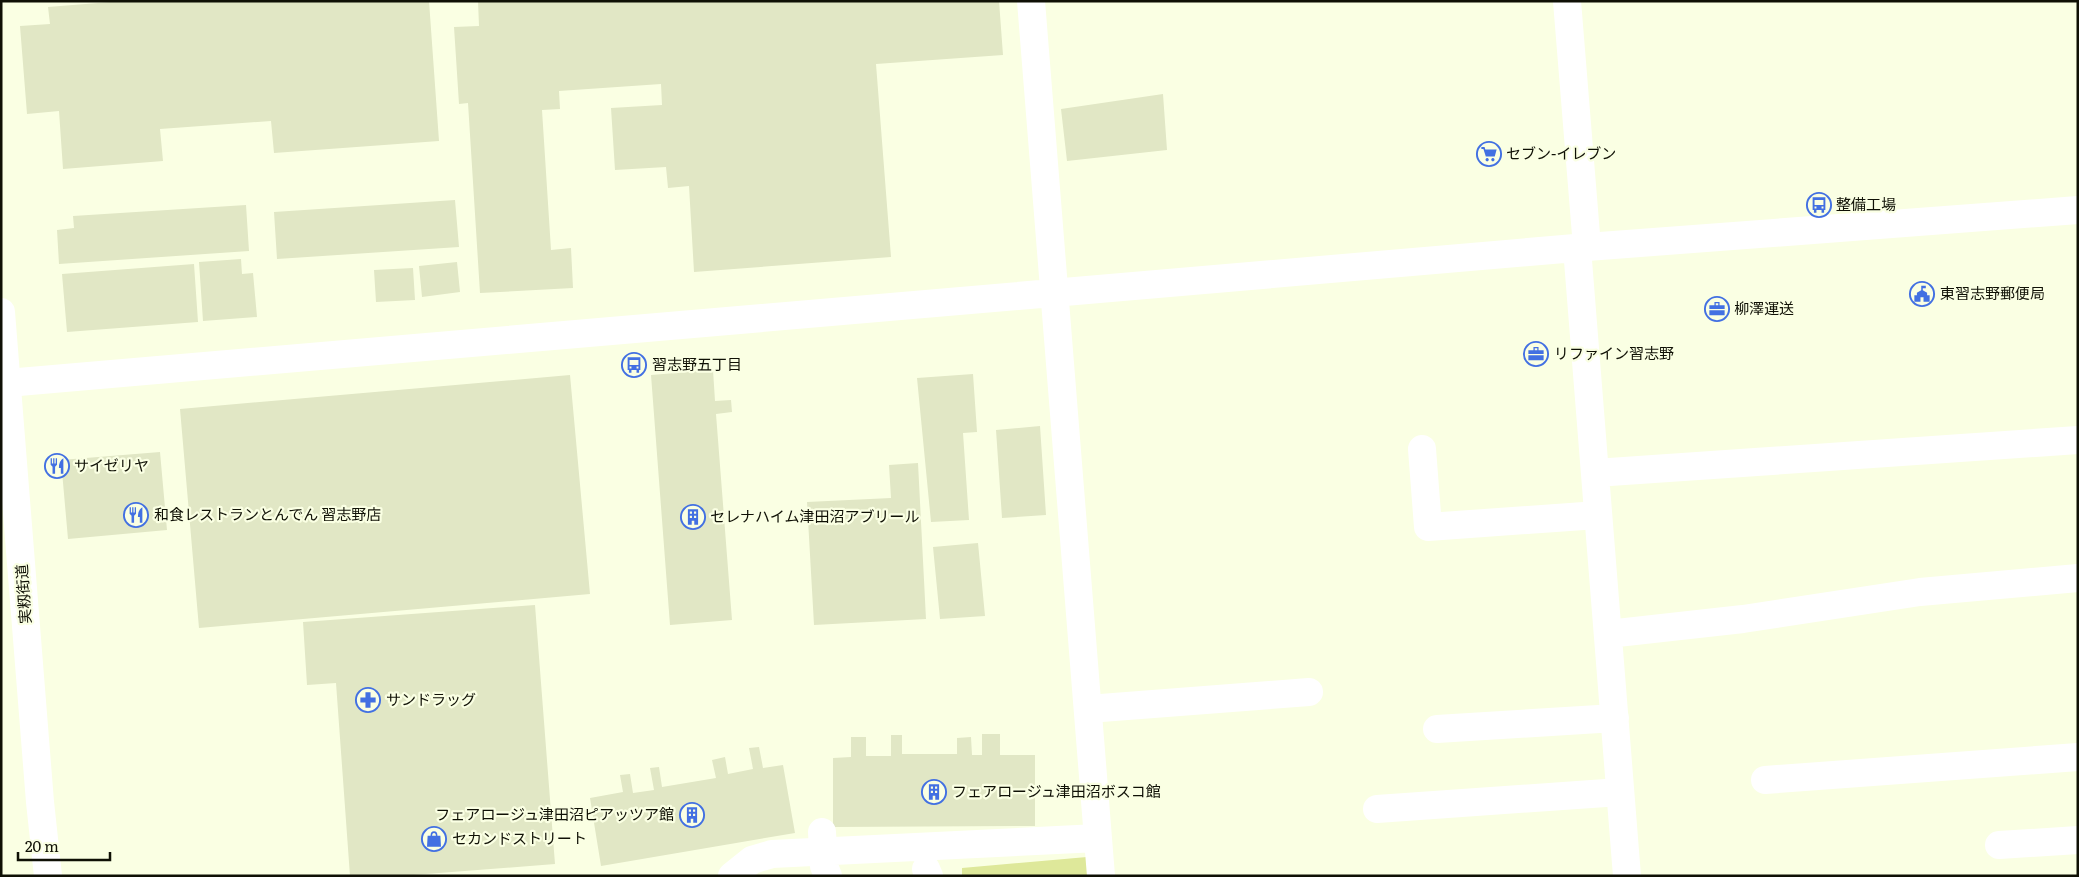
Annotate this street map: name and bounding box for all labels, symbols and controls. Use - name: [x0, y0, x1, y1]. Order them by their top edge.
- supermarket icon: セブン-イレブン: [1476, 141, 1502, 167]
- place label: セブン-イレブン: [1506, 141, 1616, 164]
- bus stop icon: 整備工場: [1806, 192, 1832, 218]
- place label: 整備工場: [1836, 192, 1896, 215]
- public building icon: 東習志野郵便局: [1909, 281, 1935, 307]
- place label: 東習志野郵便局: [1940, 281, 2045, 304]
- office icon: 柳澤運送: [1704, 296, 1730, 322]
- place label: 柳澤運送: [1734, 296, 1794, 319]
- office icon: リファイン習志野: [1523, 341, 1549, 367]
- place label: リファイン習志野: [1554, 341, 1674, 364]
- bus stop icon: 習志野五丁目: [621, 352, 647, 378]
- place label: 習志野五丁目: [652, 352, 742, 375]
- restaurant icon: サイゼリヤ: [44, 453, 70, 479]
- place label: サイゼリヤ: [74, 453, 149, 476]
- restaurant icon: 和食レストランとんでん 習志野店: [123, 502, 149, 528]
- place label: 和食レストランとんでん 習志野店: [154, 502, 381, 525]
- building icon: セレナハイム津田沼アブリール: [680, 504, 706, 530]
- place label: セレナハイム津田沼アブリール: [710, 504, 919, 527]
- street label: 実籾街道: [9, 563, 36, 625]
- pharmacy icon: サンドラッグ: [355, 687, 381, 713]
- place label: サンドラッグ: [386, 687, 476, 710]
- building icon: フェアロージュ津田沼ボスコ館: [921, 779, 947, 805]
- place label: フェアロージュ津田沼ボスコ館: [952, 779, 1161, 802]
- place label: フェアロージュ津田沼ピアッツア館: [435, 802, 674, 825]
- building icon: フェアロージュ津田沼ピアッツア館: [679, 802, 705, 828]
- shop icon: セカンドストリート: [421, 826, 447, 852]
- place label: セカンドストリート: [452, 826, 587, 849]
- scale bar: [18, 830, 110, 862]
- text: 20 m: [25, 834, 59, 857]

